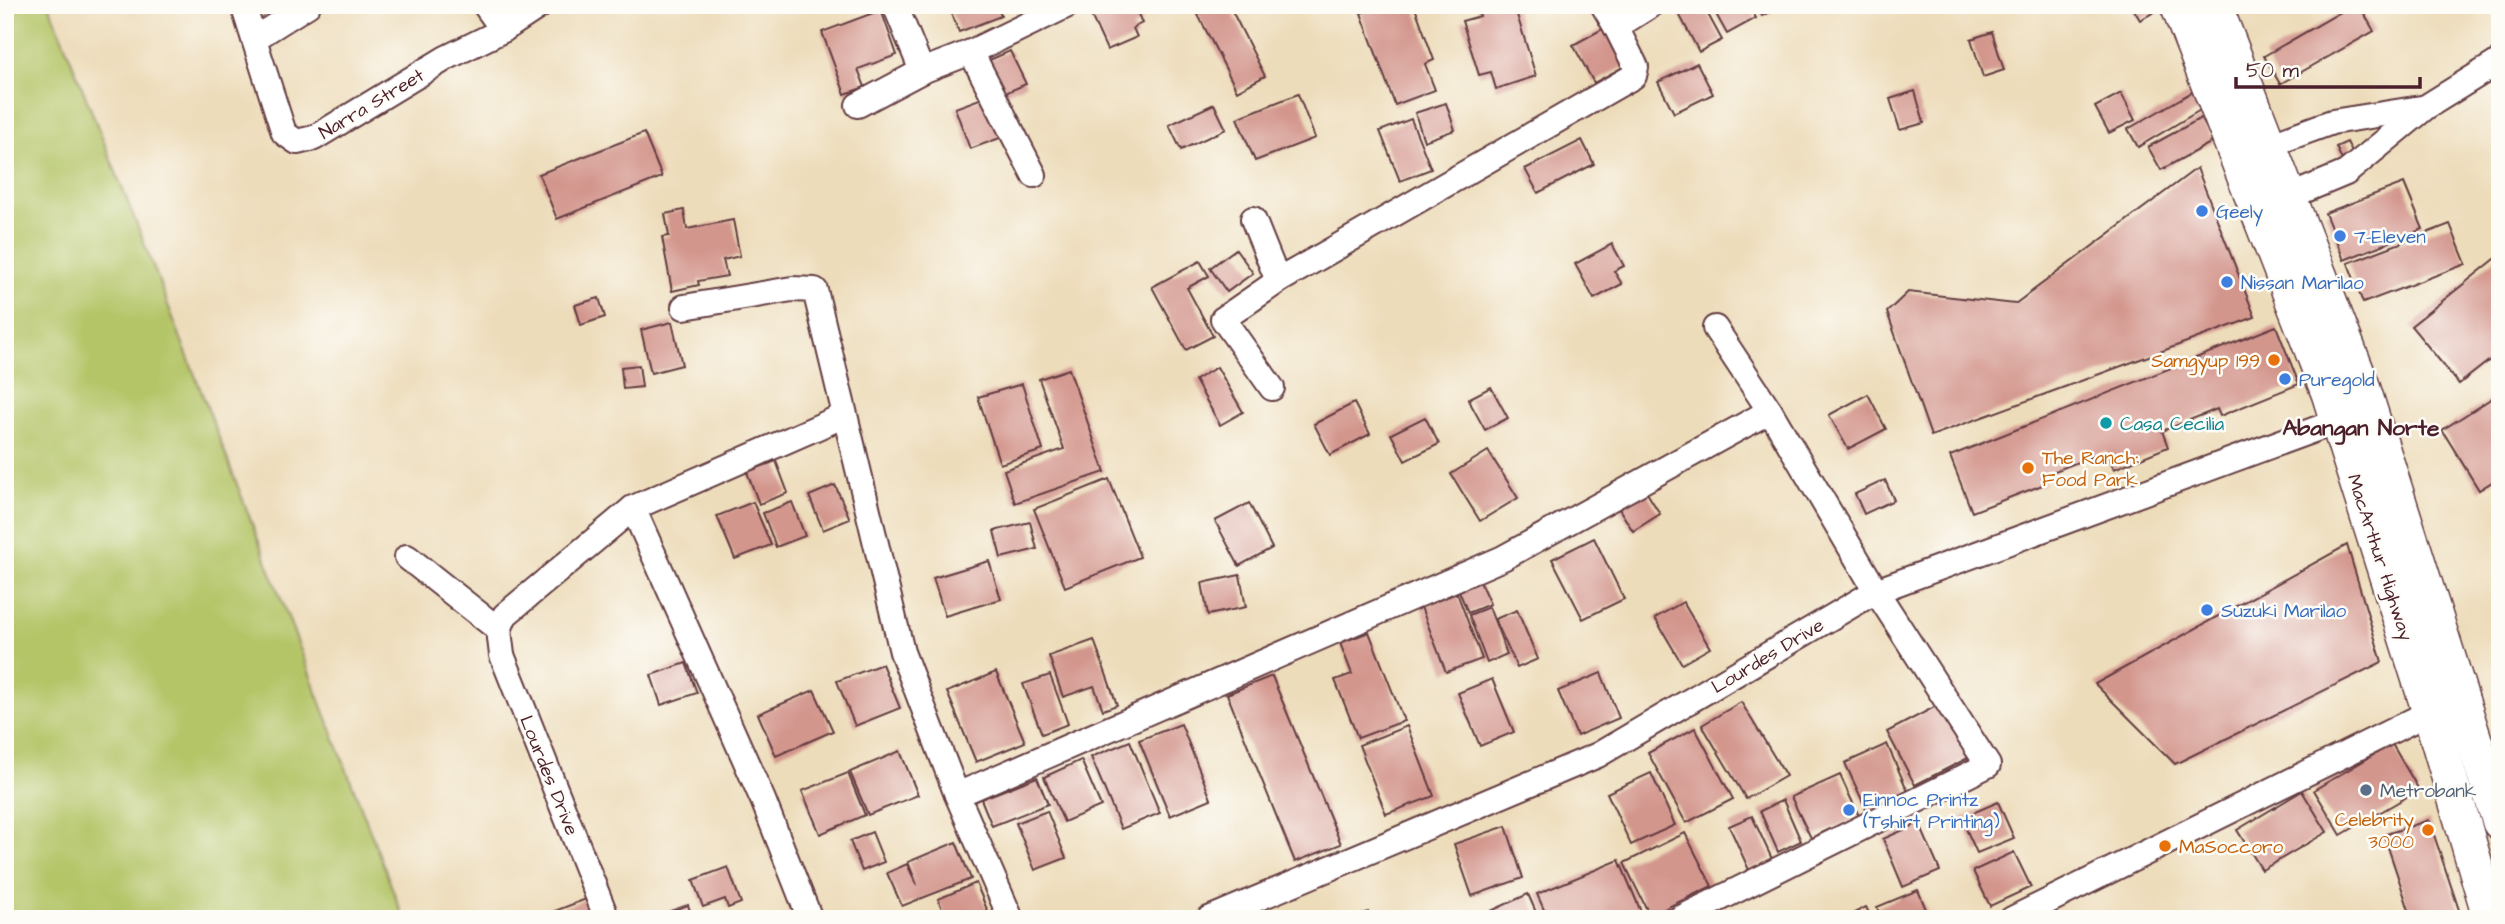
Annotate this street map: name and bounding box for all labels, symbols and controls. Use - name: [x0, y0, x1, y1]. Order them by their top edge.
- scale bar: [2236, 46, 2419, 90]
- text: 50 m: [2246, 56, 2300, 85]
- street label: Narra Street: [314, 62, 430, 146]
- place label: Geely: [2216, 199, 2264, 227]
- marker: Geely: [2194, 203, 2210, 219]
- place label: 7-Eleven: [2354, 224, 2426, 251]
- marker: 7-Eleven: [2332, 228, 2348, 244]
- place label: Nissan Marilao: [2241, 270, 2364, 297]
- marker: Nissan Marilao: [2219, 274, 2235, 290]
- place label: Samgyup 199: [2151, 348, 2260, 376]
- marker: Samgyup 199: [2266, 352, 2282, 368]
- place label: Puregold: [2299, 367, 2375, 395]
- marker: Puregold: [2277, 371, 2293, 387]
- place label: Casa Cecilia: [2120, 411, 2224, 438]
- district label: Abangan Norte: [2283, 412, 2440, 445]
- marker: Casa Cecilia: [2098, 415, 2114, 431]
- place label: The Ranch: Food Park: [2042, 445, 2138, 494]
- marker: The Ranch: Food Park: [2020, 460, 2036, 476]
- street label: MacArthur Highway: [2339, 471, 2419, 645]
- place label: Suzuki Marilao: [2221, 598, 2346, 625]
- marker: Suzuki Marilao: [2199, 602, 2215, 618]
- street label: Lourdes Drive: [1706, 612, 1829, 701]
- street label: Lourdes Drive: [512, 712, 585, 839]
- place label: Metrobank: [2380, 778, 2477, 805]
- marker: Metrobank: [2358, 782, 2374, 798]
- place label: Einnoc Printz (Tshirt Printing): [1863, 787, 2000, 837]
- marker: Einnoc Printz (Tshirt Printing): [1841, 802, 1857, 818]
- place label: Celebrity 3000: [2335, 807, 2415, 856]
- marker: Celebrity 3000: [2420, 822, 2436, 838]
- place label: MaSoccoro: [2179, 834, 2283, 861]
- marker: MaSoccoro: [2157, 838, 2173, 854]

